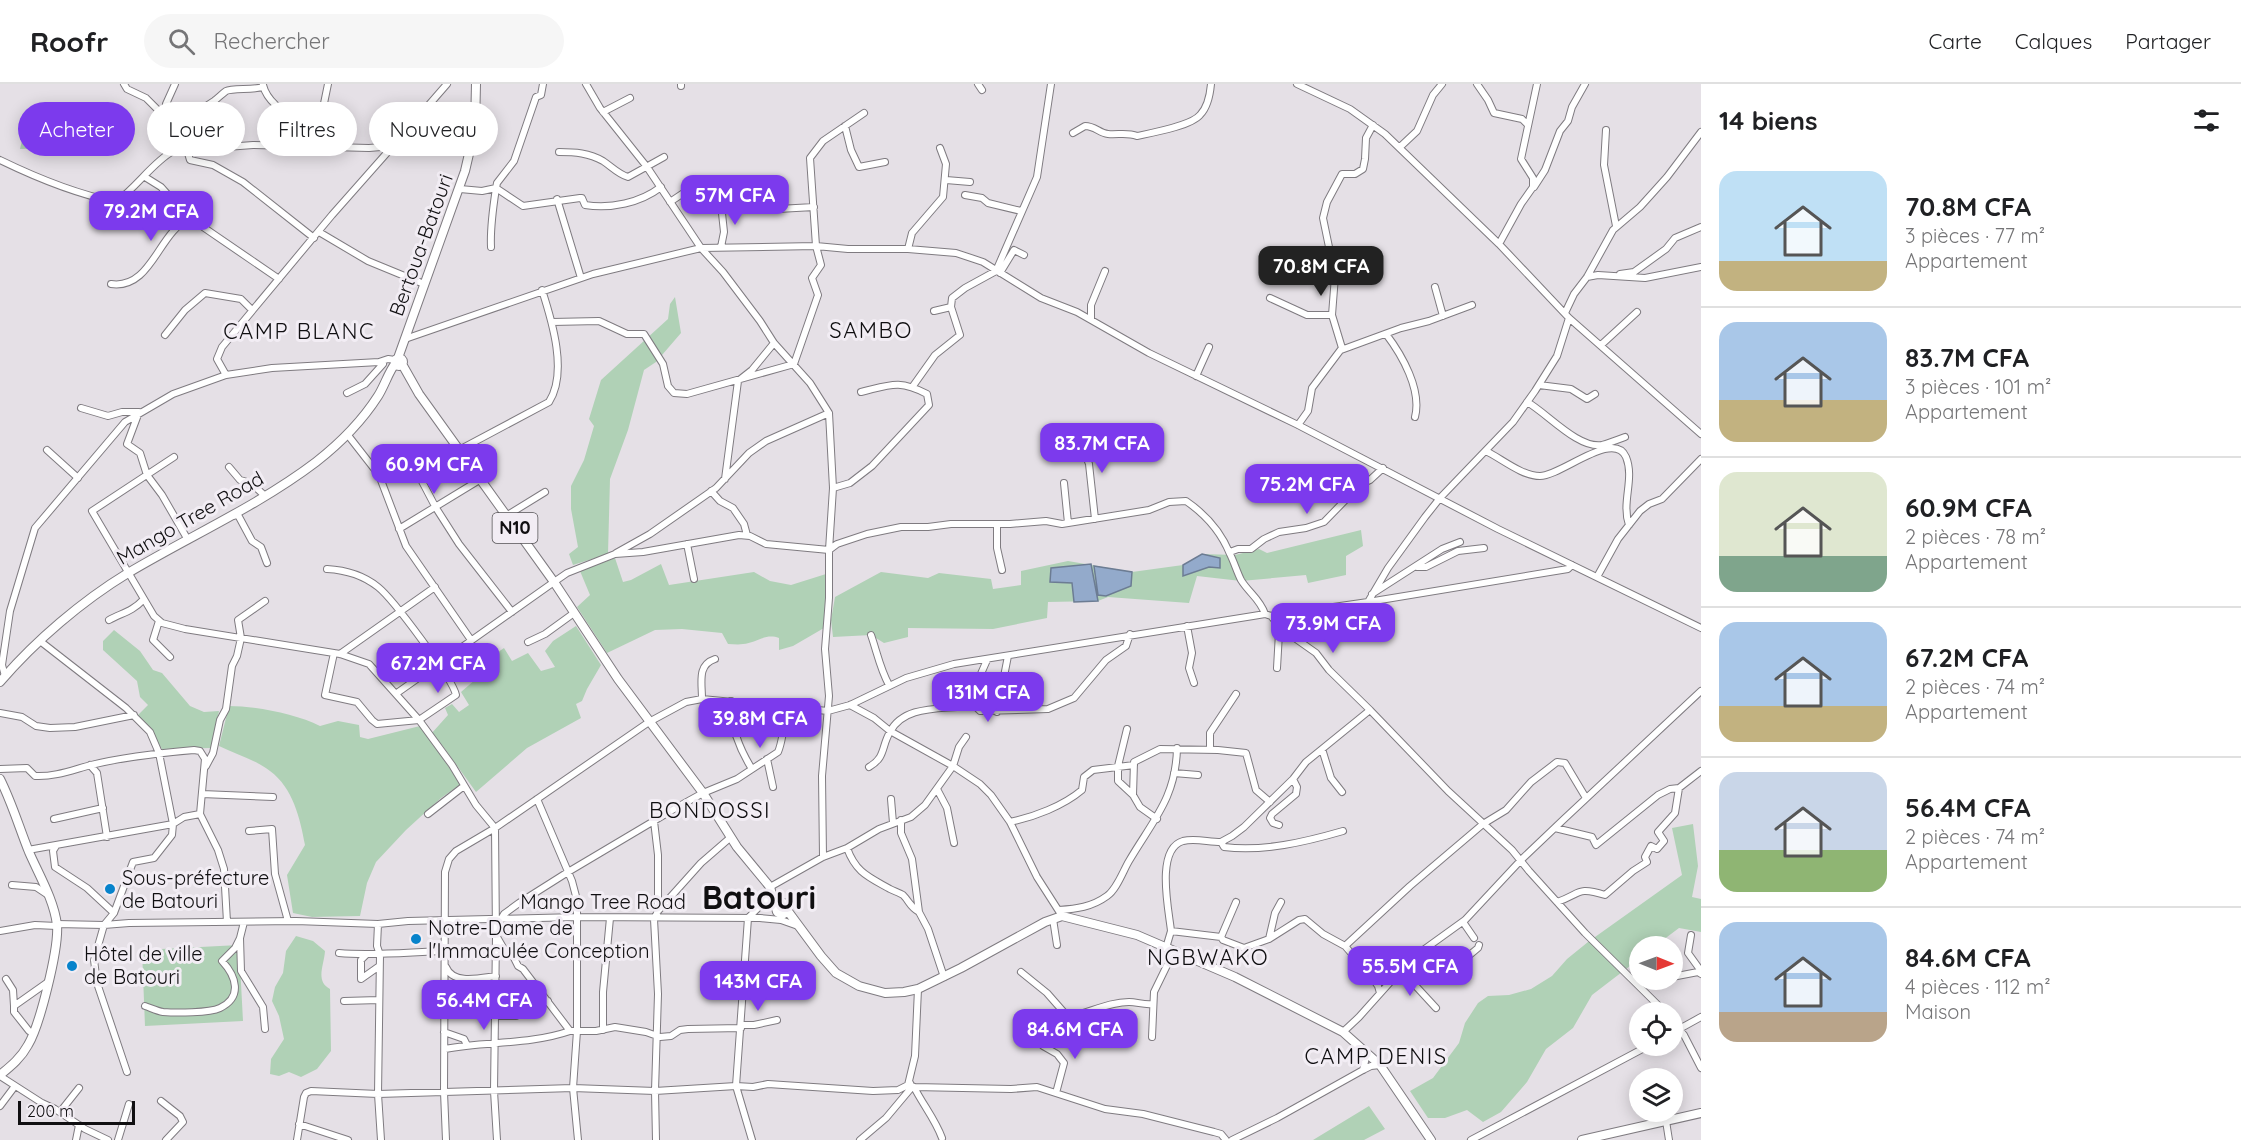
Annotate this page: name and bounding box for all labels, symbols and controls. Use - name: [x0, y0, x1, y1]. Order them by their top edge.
- search box: [144, 14, 564, 68]
- text: Roofr: [30, 24, 108, 59]
- icon: search: [165, 25, 198, 58]
- text: Rechercher: [213, 27, 330, 55]
- text: Carte: [1928, 28, 1982, 54]
- text: Calques: [2015, 28, 2092, 54]
- text: Partager: [2125, 28, 2211, 54]
- chip: Acheter: [18, 102, 135, 156]
- chip: Louer: [147, 102, 245, 156]
- chip: Filtres: [257, 102, 357, 156]
- chip: Nouveau: [369, 102, 498, 156]
- text: 14 biens: [1719, 104, 1818, 137]
- icon: filters: [2190, 104, 2223, 137]
- street label: Bertoua-Batouri: [383, 170, 458, 319]
- pin: 57M CFA: [680, 175, 790, 226]
- text: 57M CFA: [695, 182, 775, 207]
- text: 70.8M CFA: [1905, 190, 2031, 223]
- pin: 79.2M CFA: [82, 191, 220, 242]
- icon: home: [1767, 195, 1839, 267]
- text: 79.2M CFA: [103, 198, 199, 223]
- text: 3 pièces · 77 m²: [1905, 223, 2045, 248]
- pin: 70.8M CFA: [1252, 246, 1390, 297]
- text: Appartement: [1905, 248, 2028, 273]
- text: 70.8M CFA: [1272, 253, 1370, 278]
- district label: SAMBO: [829, 316, 913, 344]
- district label: CAMP BLANC: [223, 317, 375, 345]
- text: 83.7M CFA: [1905, 341, 2029, 374]
- icon: home: [1767, 346, 1839, 418]
- text: 3 pièces · 101 m²: [1905, 374, 2051, 399]
- text: Appartement: [1905, 399, 2028, 424]
- pin: 83.7M CFA: [1033, 423, 1171, 474]
- text: 83.7M CFA: [1054, 430, 1150, 455]
- pin: 60.9M CFA: [365, 444, 503, 495]
- text: 60.9M CFA: [385, 451, 483, 476]
- pin: 75.2M CFA: [1238, 464, 1376, 515]
- street label: Mango Tree Road: [112, 465, 268, 570]
- text: 75.2M CFA: [1259, 471, 1355, 496]
- text: 60.9M CFA: [1905, 491, 2032, 524]
- icon: home: [1767, 496, 1839, 568]
- road number: N10: [492, 513, 538, 543]
- text: 2 pièces · 78 m²: [1905, 524, 2046, 549]
- text: Appartement: [1905, 549, 2028, 574]
- pin: 73.9M CFA: [1264, 603, 1402, 654]
- text: 73.9M CFA: [1285, 610, 1381, 635]
- text: 67.2M CFA: [1905, 641, 2028, 674]
- pin: 67.2M CFA: [369, 643, 507, 694]
- icon: home: [1767, 646, 1839, 718]
- text: 67.2M CFA: [391, 650, 485, 675]
- pin: 131M CFA: [926, 672, 1050, 723]
- text: 2 pièces · 74 m²: [1905, 674, 2045, 699]
- text: 131M CFA: [946, 679, 1030, 704]
- pin: 39.8M CFA: [691, 698, 829, 749]
- text: Appartement: [1905, 699, 2028, 724]
- text: 39.8M CFA: [712, 705, 808, 730]
- text: 56.4M CFA: [1905, 791, 2031, 824]
- district label: BONDOSSI: [649, 796, 771, 824]
- icon: home: [1767, 796, 1839, 868]
- text: 2 pièces · 74 m²: [1905, 824, 2045, 849]
- text: Appartement: [1905, 849, 2028, 874]
- place label: Sous-préfecture de Batouri: [122, 865, 269, 913]
- district label: Batouri: [702, 877, 816, 917]
- marker: Sous-préfecture de Batouri: [103, 882, 117, 896]
- street label: Mango Tree Road: [520, 889, 686, 914]
- place label: Notre-Dame de l'Immaculée Conception: [428, 915, 649, 963]
- marker: Notre-Dame de l'Immaculée Conception: [409, 932, 423, 946]
- north arrow: [1629, 936, 1683, 990]
- map controls: [1629, 936, 1683, 1122]
- place label: Hôtel de ville de Batouri: [84, 941, 203, 989]
- text: 84.6M CFA: [1905, 941, 2031, 974]
- district label: NGBWAKO: [1147, 943, 1269, 971]
- pin: 55.5M CFA: [1341, 946, 1479, 997]
- icon: home: [1767, 946, 1839, 1018]
- text: 55.5M CFA: [1362, 953, 1458, 978]
- marker: Hôtel de ville de Batouri: [65, 959, 79, 973]
- pin: 143M CFA: [696, 961, 820, 1012]
- text: 143M CFA: [714, 968, 802, 993]
- text: 4 pièces · 112 m²: [1905, 974, 2050, 999]
- pin: 56.4M CFA: [415, 980, 553, 1031]
- text: 56.4M CFA: [436, 987, 532, 1012]
- text: Maison: [1905, 999, 1971, 1024]
- button: locate: [1629, 1002, 1683, 1056]
- pin: 84.6M CFA: [1006, 1009, 1144, 1060]
- text: 84.6M CFA: [1027, 1016, 1123, 1041]
- district label: CAMP DENIS: [1304, 1042, 1448, 1070]
- button: layers: [1629, 1068, 1683, 1122]
- scale bar: [18, 1098, 135, 1126]
- text: 200 m: [27, 1101, 74, 1121]

